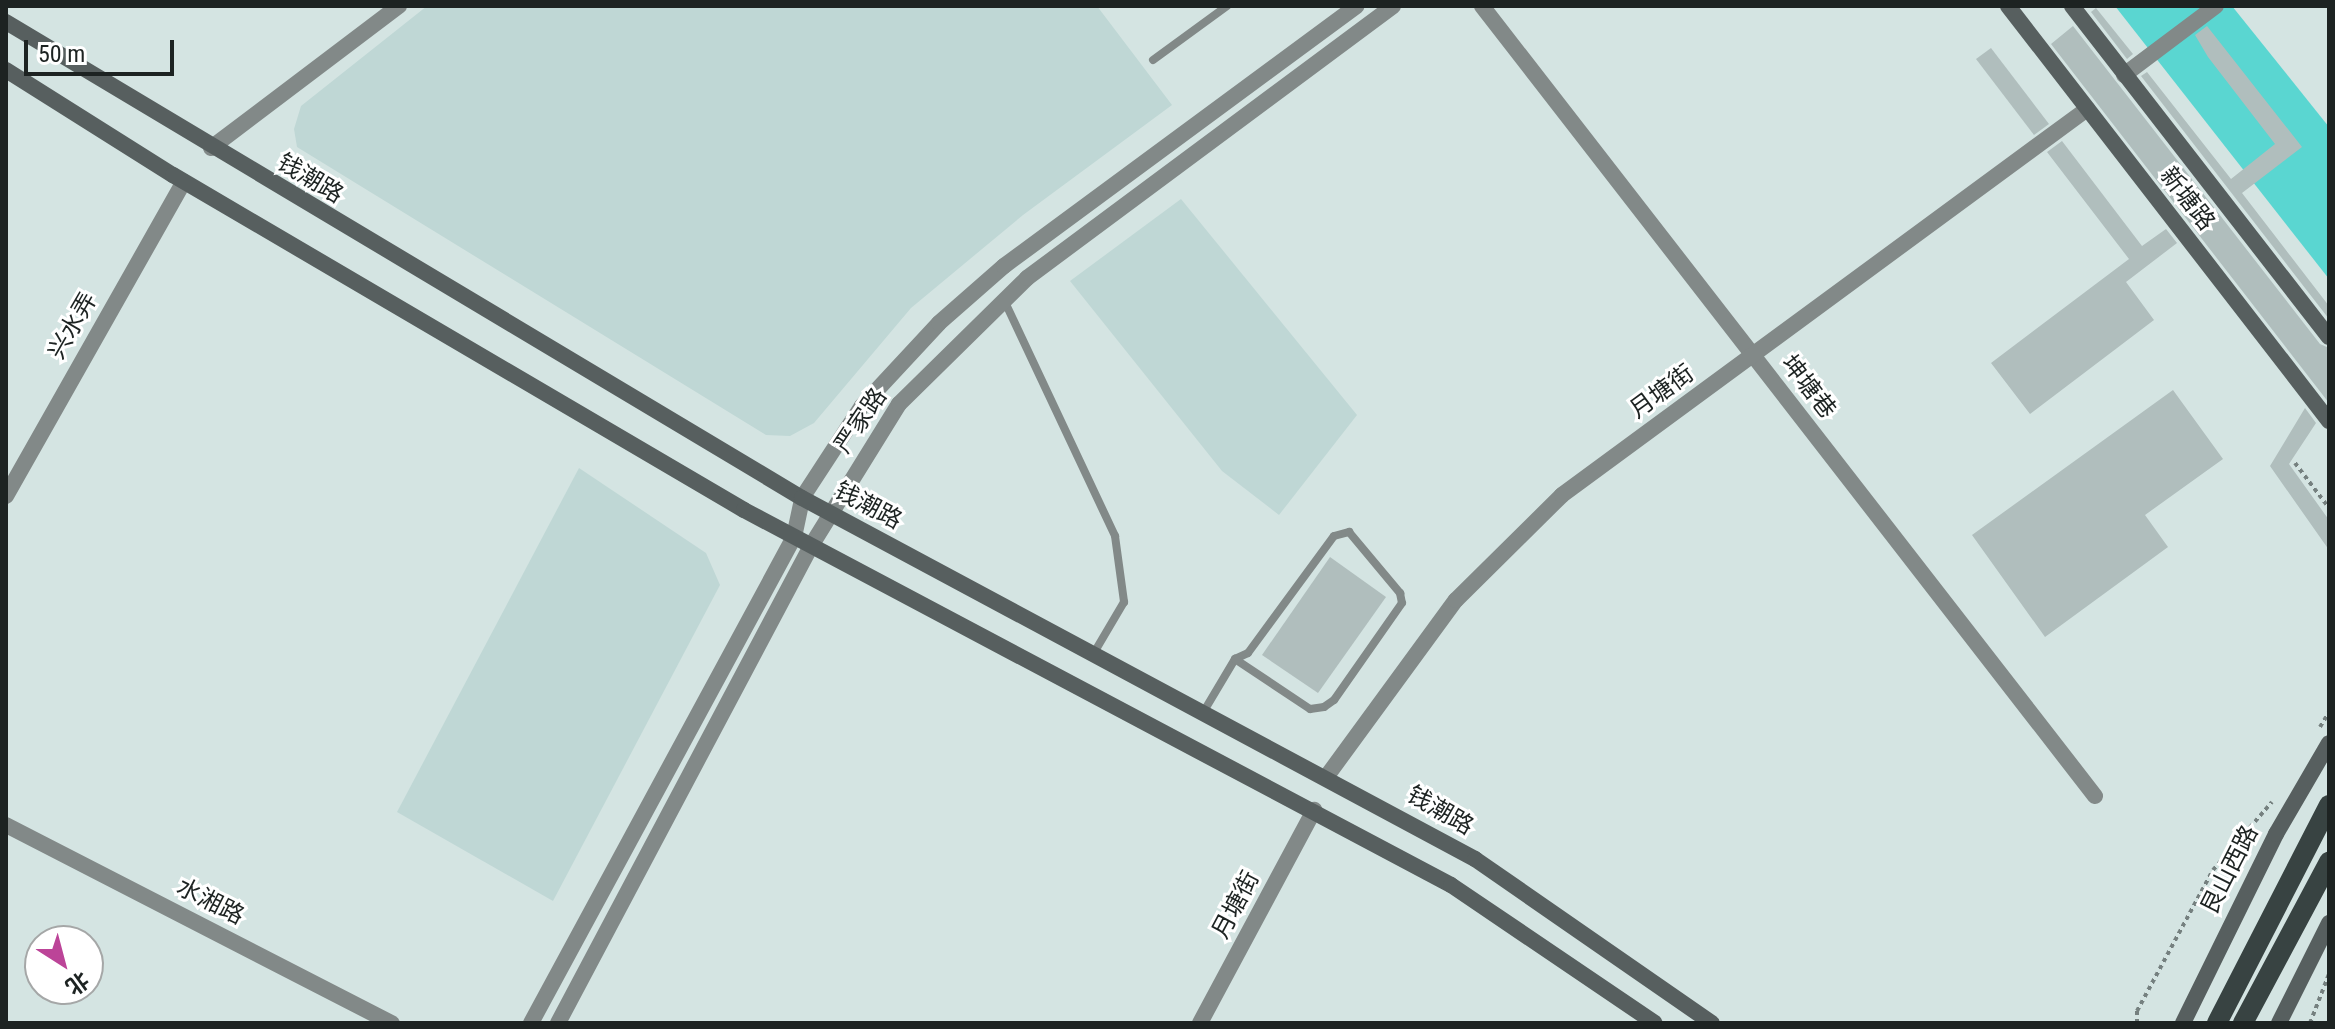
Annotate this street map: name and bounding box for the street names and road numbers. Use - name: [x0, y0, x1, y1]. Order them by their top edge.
- street label: 钱潮路: [272, 148, 348, 210]
- street label: 新塘路: [2153, 162, 2221, 236]
- street label: 兴水弄: [43, 288, 103, 364]
- street label: 坤塘巷: [1774, 350, 1842, 424]
- street label: 月塘街: [1624, 359, 1700, 425]
- street label: 严家路: [829, 383, 893, 459]
- street label: 钱潮路: [829, 476, 907, 536]
- street label: 钱潮路: [1402, 781, 1478, 841]
- street label: 艮山西路: [2195, 821, 2265, 919]
- street label: 月塘街: [1206, 866, 1266, 944]
- street label: 水湘路: [171, 873, 249, 931]

